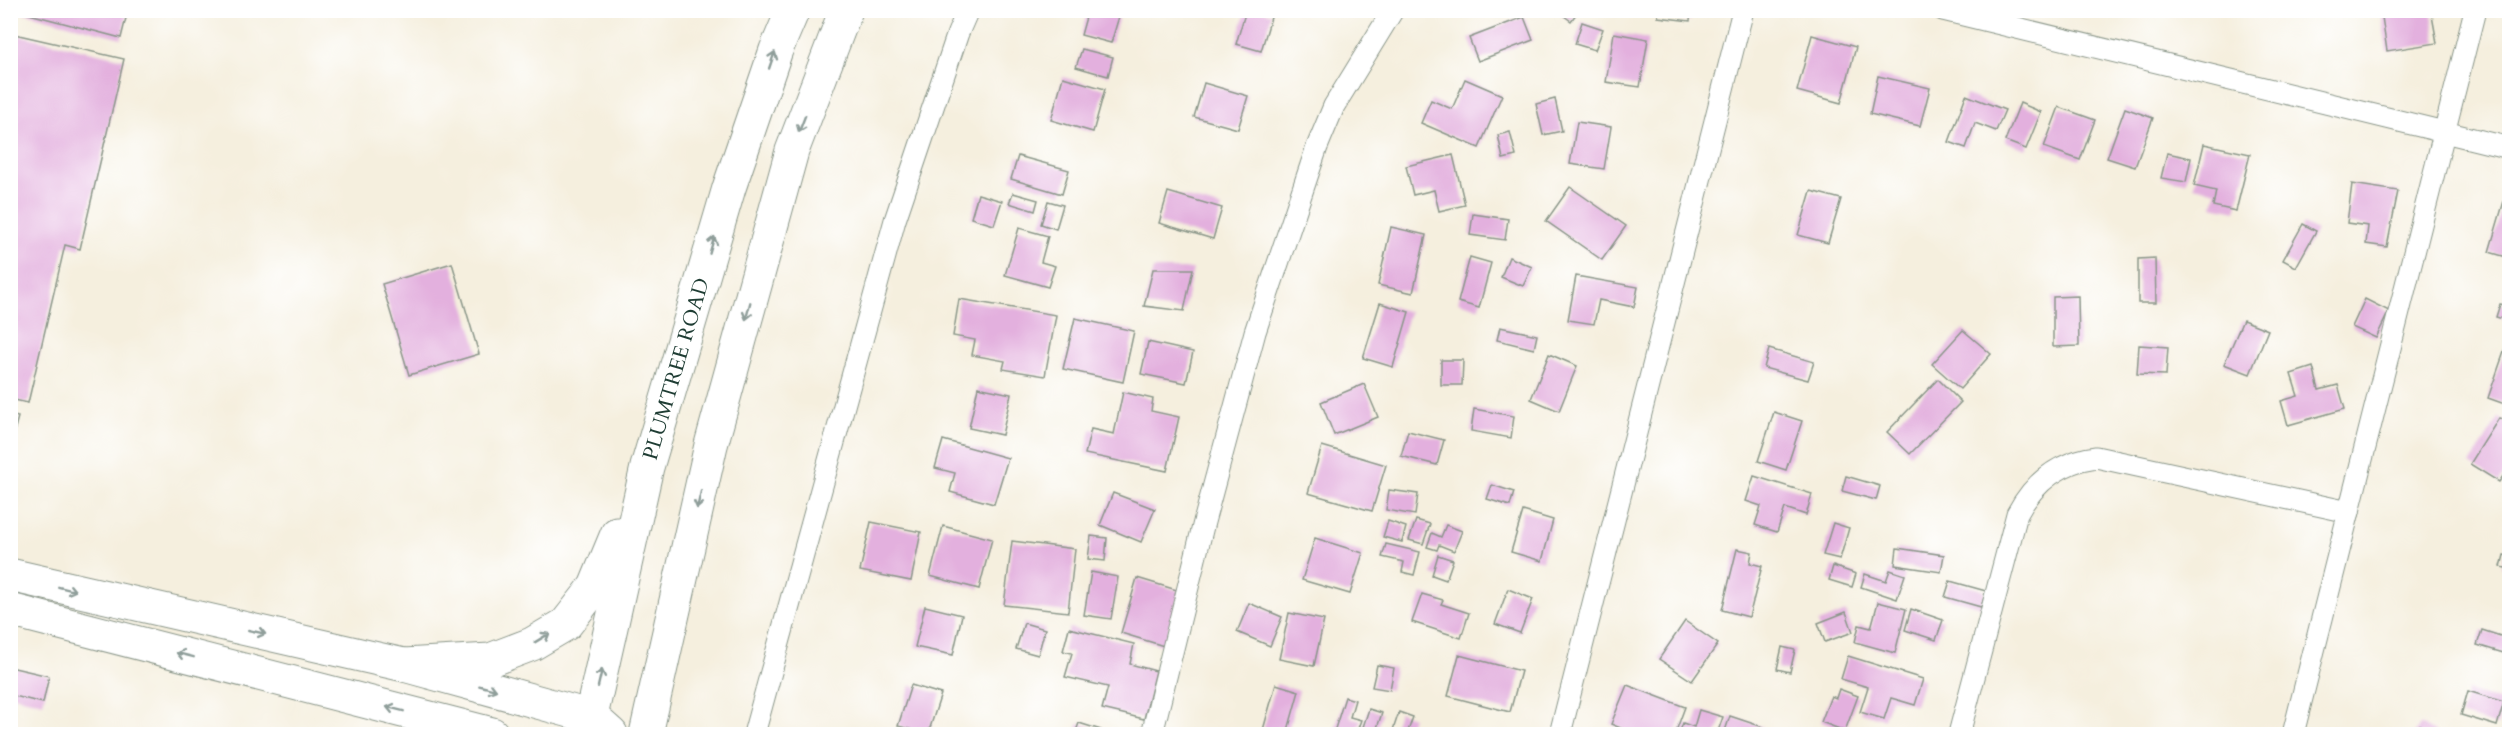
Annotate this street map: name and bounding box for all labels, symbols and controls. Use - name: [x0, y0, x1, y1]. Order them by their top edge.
- one-way arrow: [768, 51, 779, 69]
- one-way arrow: [796, 114, 807, 133]
- one-way arrow: [707, 236, 718, 255]
- street label: PLUMTREE ROAD: [636, 275, 717, 463]
- one-way arrow: [742, 301, 753, 320]
- one-way arrow: [693, 489, 704, 509]
- one-way arrow: [57, 584, 76, 596]
- one-way arrow: [247, 627, 267, 638]
- one-way arrow: [533, 632, 550, 644]
- one-way arrow: [176, 649, 195, 661]
- one-way arrow: [595, 668, 607, 687]
- one-way arrow: [478, 683, 497, 694]
- one-way arrow: [385, 703, 404, 715]

